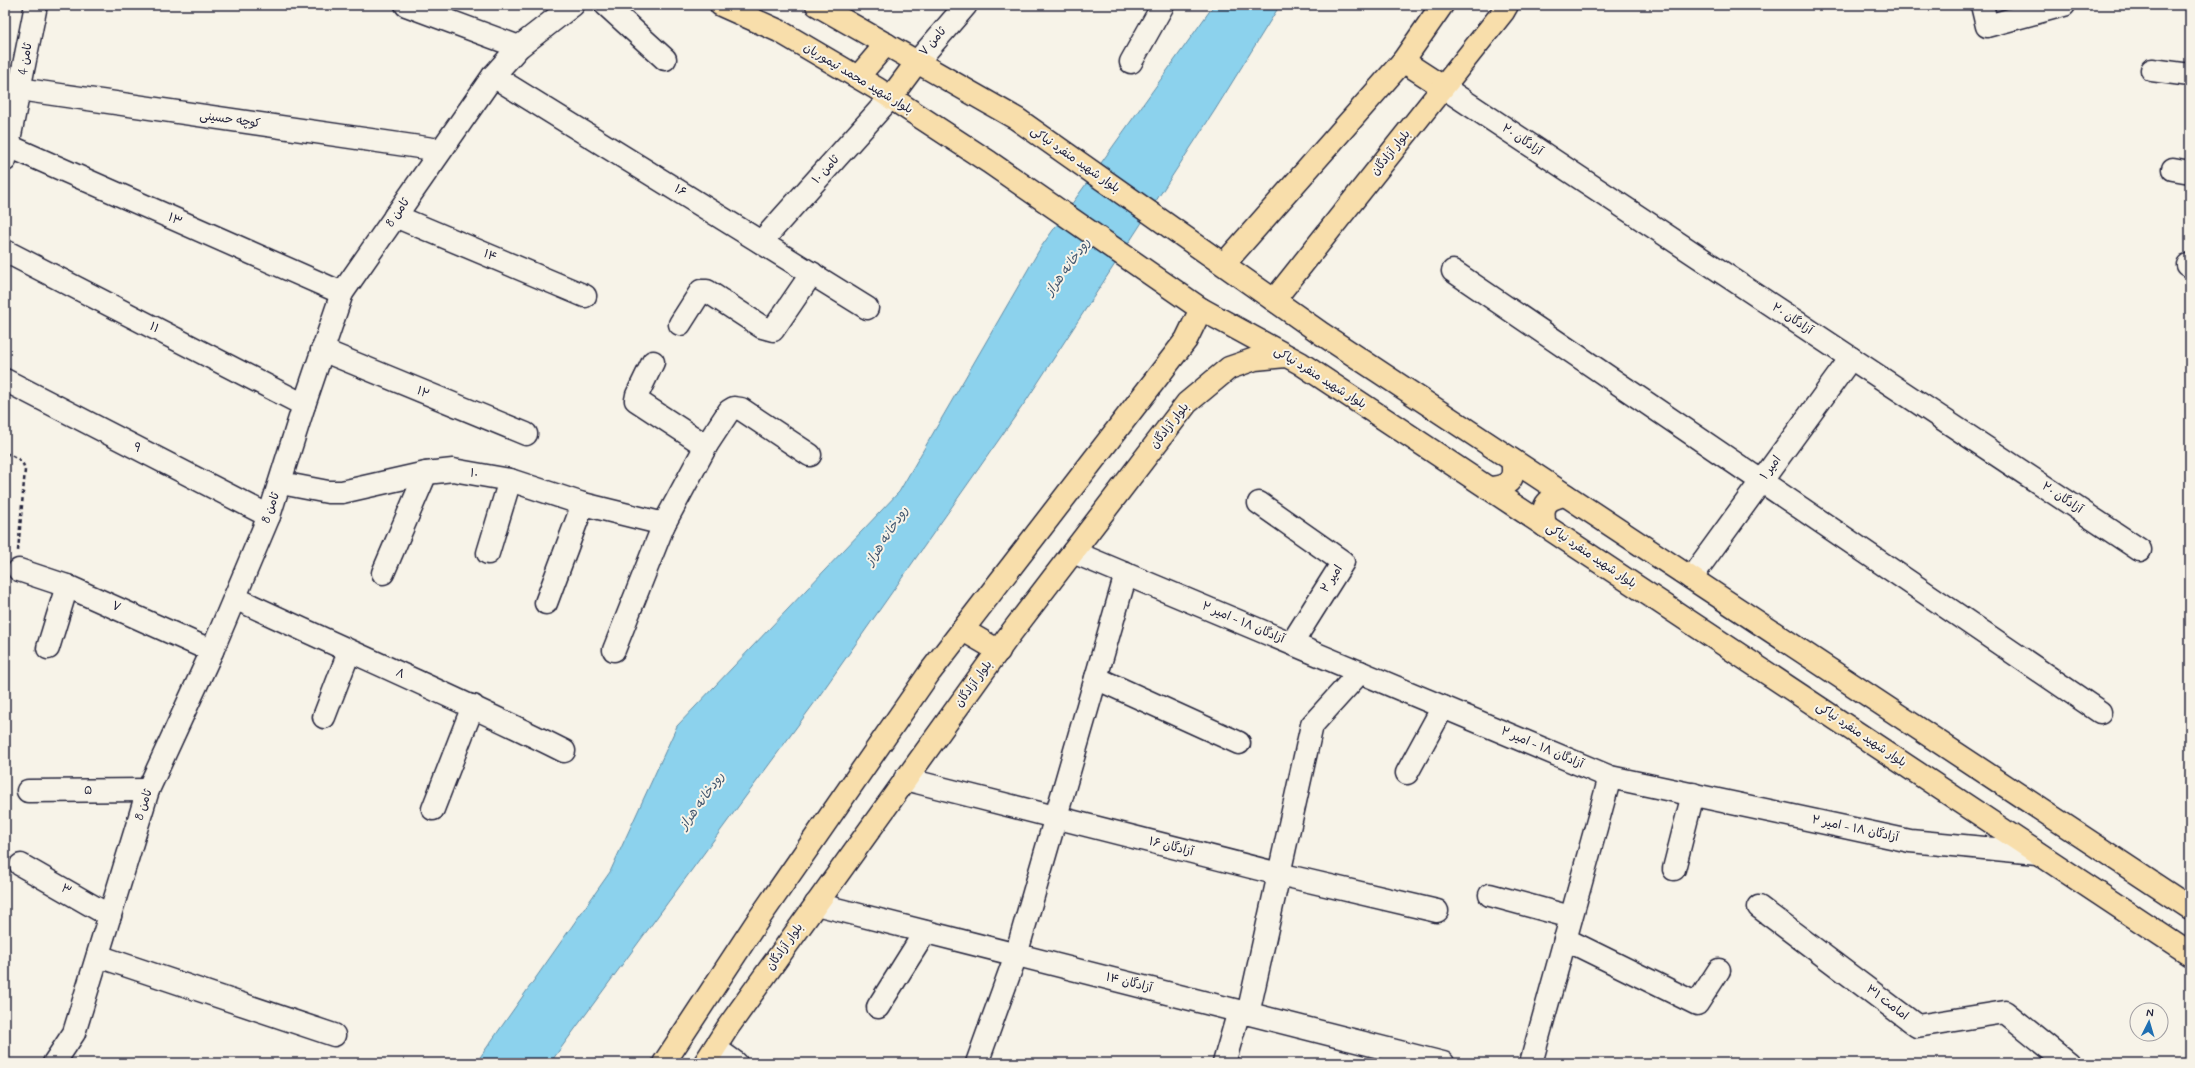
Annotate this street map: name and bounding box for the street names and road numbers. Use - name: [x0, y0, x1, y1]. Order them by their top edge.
- street label: ثامن ۷: [916, 24, 950, 60]
- street label: بلوار شهید محمد تیموریان: [800, 40, 916, 118]
- street label: ثامن 4: [15, 41, 37, 76]
- street label: کوچه حسینی: [198, 108, 262, 132]
- street label: آزادگان ۲۰: [1498, 121, 1546, 160]
- street label: بلوار شهید منفرد نیاکی: [1027, 123, 1123, 197]
- street label: بلوار آزادگان: [1368, 127, 1414, 179]
- street label: ثامن ۱۰: [809, 152, 843, 188]
- street label: ۱۶: [671, 181, 689, 201]
- street label: ثامن 8: [382, 195, 414, 231]
- street label: ۱۳: [165, 210, 185, 230]
- street label: ۱۴: [481, 246, 499, 266]
- street label: آزادگان ۲۰: [1768, 300, 1816, 339]
- street label: ۱۱: [146, 319, 162, 337]
- street label: بلوار شهید منفرد نیاکی: [1271, 343, 1369, 413]
- street label: ۱۲: [414, 383, 432, 403]
- street label: بلوار آزادگان: [1147, 400, 1193, 452]
- street label: ۹: [130, 439, 144, 457]
- street label: امیر ۱: [1757, 453, 1785, 483]
- street label: ۱۰: [469, 465, 479, 483]
- street label: آزادگان ۲۰: [2038, 479, 2086, 518]
- street label: ثامن 8: [258, 490, 284, 526]
- street label: بلوار شهید منفرد نیاکی: [1543, 520, 1639, 592]
- street label: امیر ۲: [1317, 562, 1347, 596]
- street label: ۷: [109, 598, 123, 616]
- street label: آزادگان ۱۸ - امیر ۲: [1199, 598, 1288, 648]
- street label: بلوار آزادگان: [952, 657, 996, 711]
- street label: ۸: [393, 665, 407, 683]
- street label: بلوار شهید منفرد نیاکی: [1813, 699, 1909, 771]
- street label: آزادگان ۱۸ - امیر ۲: [1498, 723, 1587, 773]
- street label: ۵: [84, 783, 92, 799]
- street label: ثامن 8: [131, 787, 157, 823]
- street label: آزادگان ۱۸ - امیر ۲: [1810, 812, 1901, 846]
- street label: آزادگان ۱۶: [1147, 834, 1196, 861]
- street label: ۳: [58, 881, 74, 899]
- street label: بلوار آزادگان: [763, 920, 807, 974]
- street label: آزادگان ۱۴: [1104, 970, 1155, 997]
- street label: امامت ۳۱: [1863, 982, 1911, 1024]

